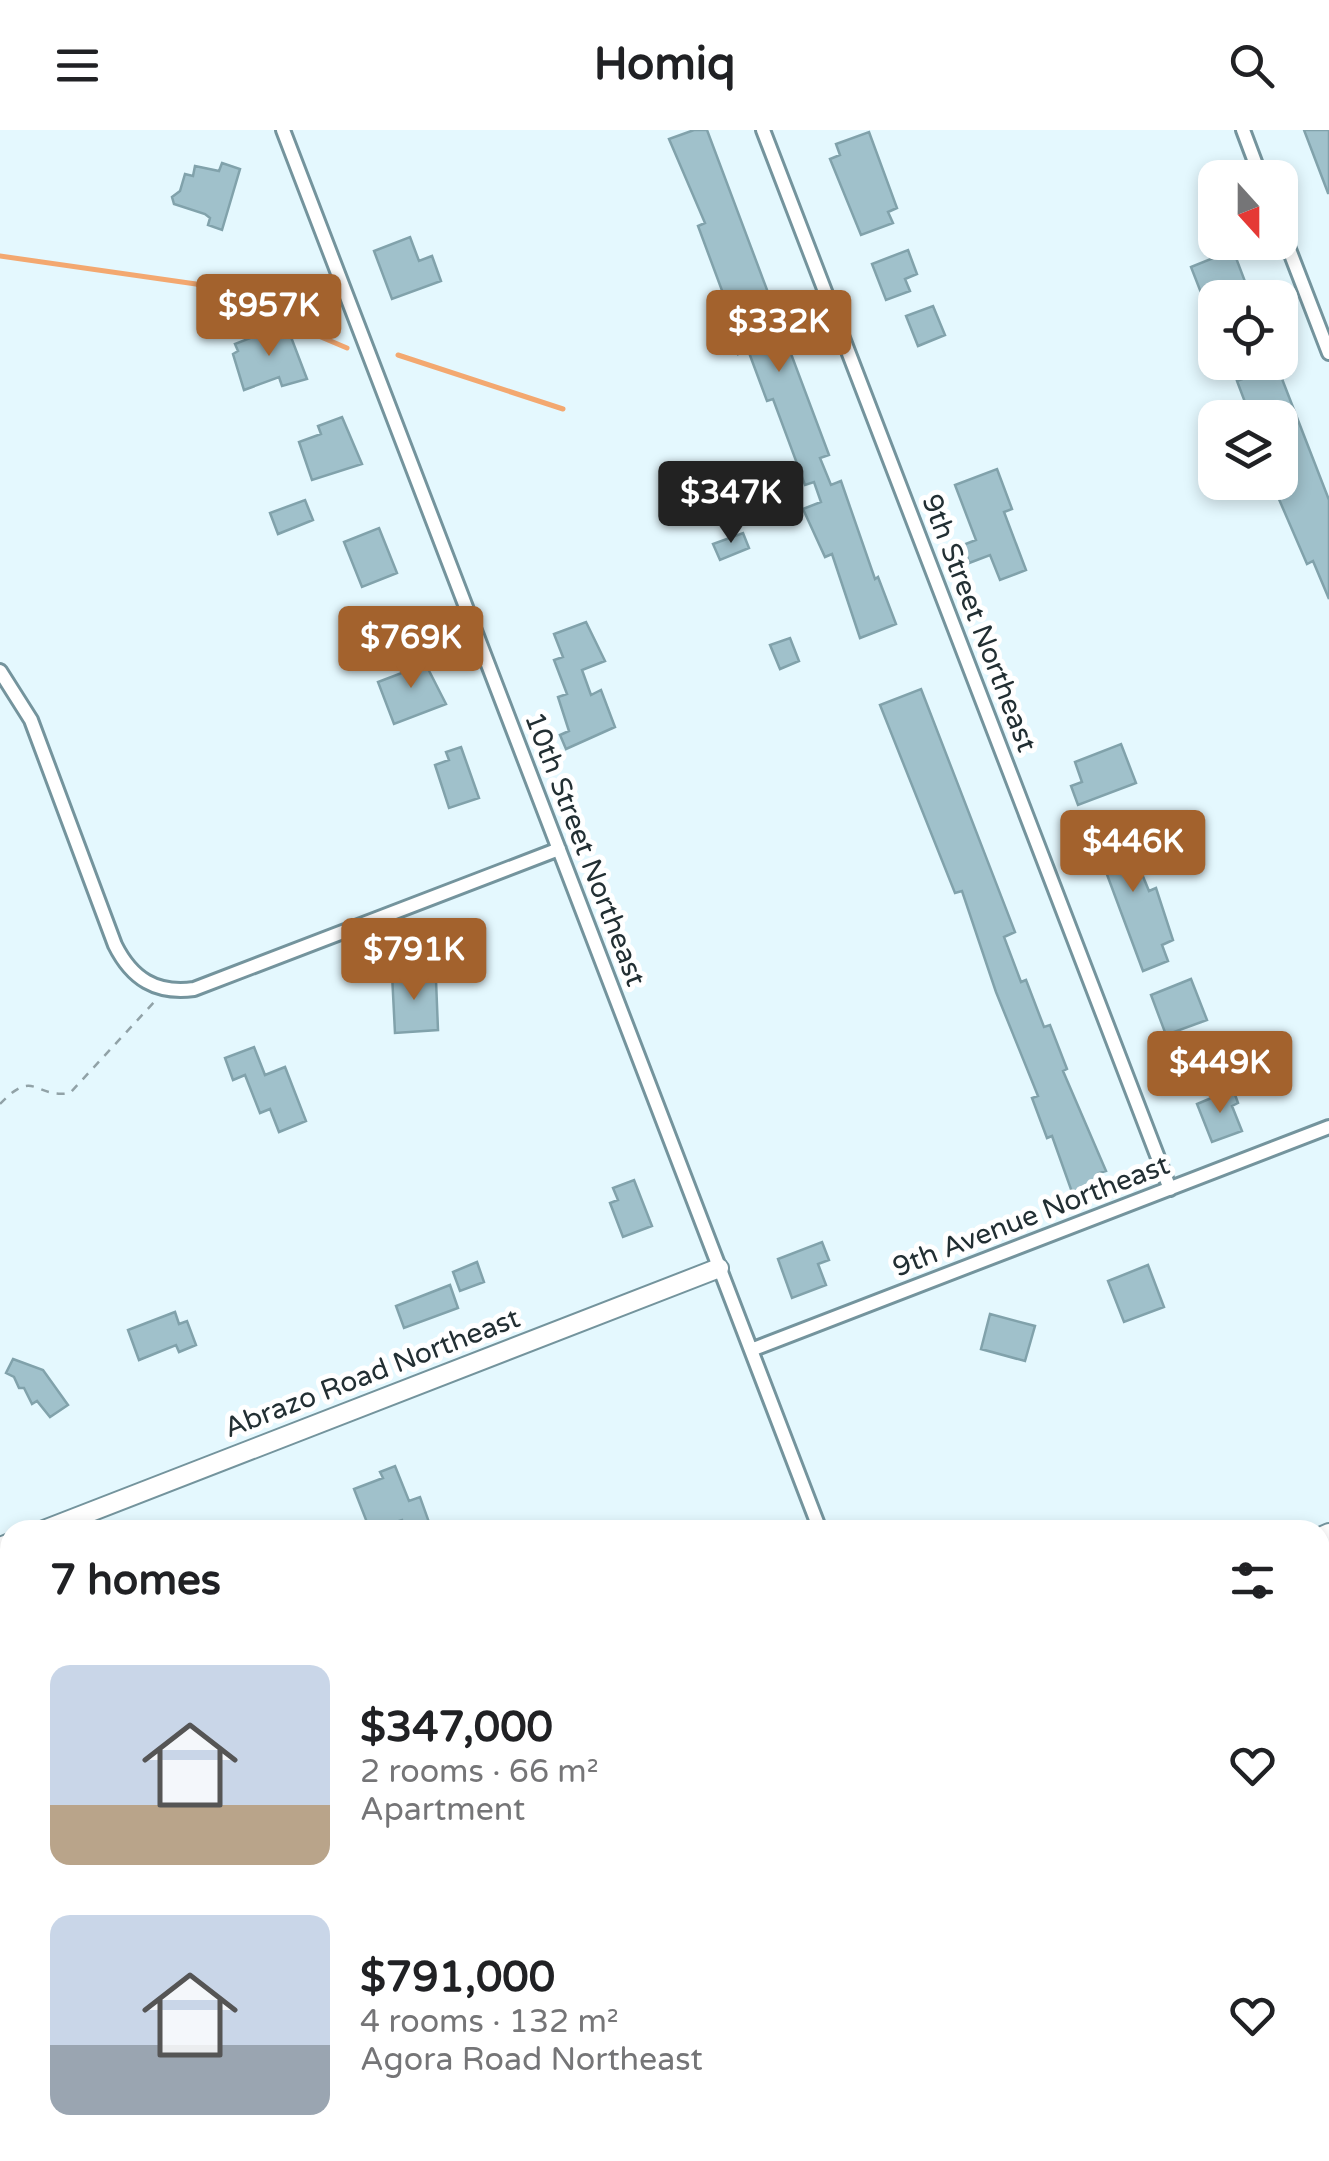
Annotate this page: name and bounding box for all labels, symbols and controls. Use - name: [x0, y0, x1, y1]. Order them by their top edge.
- icon: menu: [50, 38, 105, 93]
- text: Homiq: [594, 38, 735, 92]
- icon: search: [1224, 38, 1279, 93]
- north arrow: [1198, 160, 1298, 260]
- map controls: [1198, 160, 1298, 500]
- pin: $957K: [199, 274, 339, 359]
- button: locate: [1198, 280, 1298, 380]
- text: $957K: [218, 287, 320, 325]
- pin: $332K: [709, 290, 849, 375]
- text: $332K: [728, 303, 830, 341]
- button: layers: [1198, 400, 1298, 500]
- pin: $347K: [661, 461, 801, 546]
- text: $347K: [680, 474, 782, 512]
- street label: 9th Street Northeast: [914, 489, 1044, 757]
- pin: $769K: [341, 606, 481, 691]
- text: $769K: [360, 619, 462, 657]
- street label: 10th Street Northeast: [517, 707, 653, 991]
- pin: $446K: [1063, 810, 1203, 895]
- text: $446K: [1082, 823, 1184, 861]
- pin: $791K: [344, 918, 484, 1003]
- text: $791K: [363, 931, 465, 969]
- pin: $449K: [1150, 1031, 1290, 1116]
- text: $449K: [1169, 1044, 1271, 1082]
- street label: 9th Avenue Northeast: [888, 1147, 1174, 1284]
- street label: Abrazo Road Northeast: [219, 1301, 525, 1445]
- icon: filters: [1225, 1553, 1280, 1608]
- text: 7 homes: [50, 1555, 221, 1606]
- text: $347,000: [360, 1702, 553, 1753]
- icon: home: [130, 1705, 250, 1825]
- icon: heart: [1225, 1738, 1280, 1793]
- text: 2 rooms · 66 m²: [360, 1753, 599, 1791]
- text: Apartment: [360, 1791, 525, 1829]
- text: $791,000: [360, 1952, 555, 2003]
- icon: home: [130, 1955, 250, 2075]
- icon: heart: [1225, 1988, 1280, 2043]
- text: 4 rooms · 132 m²: [360, 2003, 619, 2041]
- text: Agora Road Northeast: [360, 2041, 703, 2079]

